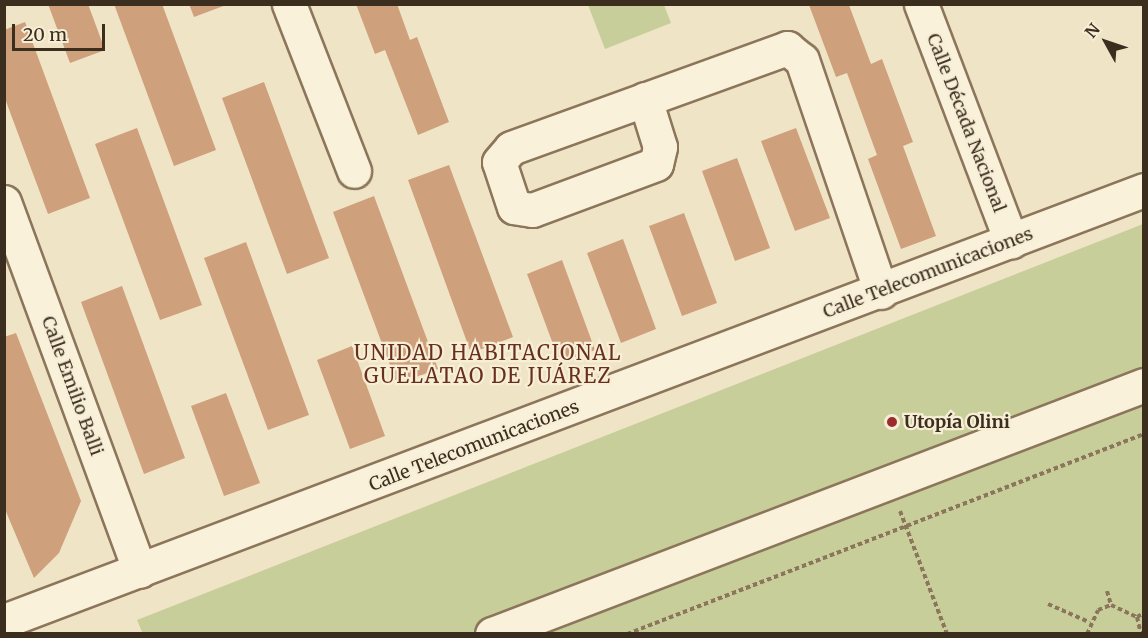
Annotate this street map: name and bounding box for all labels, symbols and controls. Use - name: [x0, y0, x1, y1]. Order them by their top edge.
- scale bar: [15, 12, 108, 50]
- north arrow: [1076, 12, 1136, 72]
- text: N: [1080, 19, 1104, 42]
- text: 20 m: [23, 23, 67, 46]
- street label: Calle Década Nacional: [922, 31, 1010, 215]
- street label: Calle Telecomunicaciones: [820, 223, 1036, 323]
- street label: Calle Emilio Balli: [37, 313, 107, 459]
- district label: UNIDAD HABITACIONAL GUELATAO DE JUÁREZ: [354, 341, 622, 388]
- street label: Calle Telecomunicaciones: [366, 396, 582, 496]
- place label: Utopía Olini: [904, 411, 1010, 433]
- marker: Utopía Olini: [885, 415, 899, 429]

